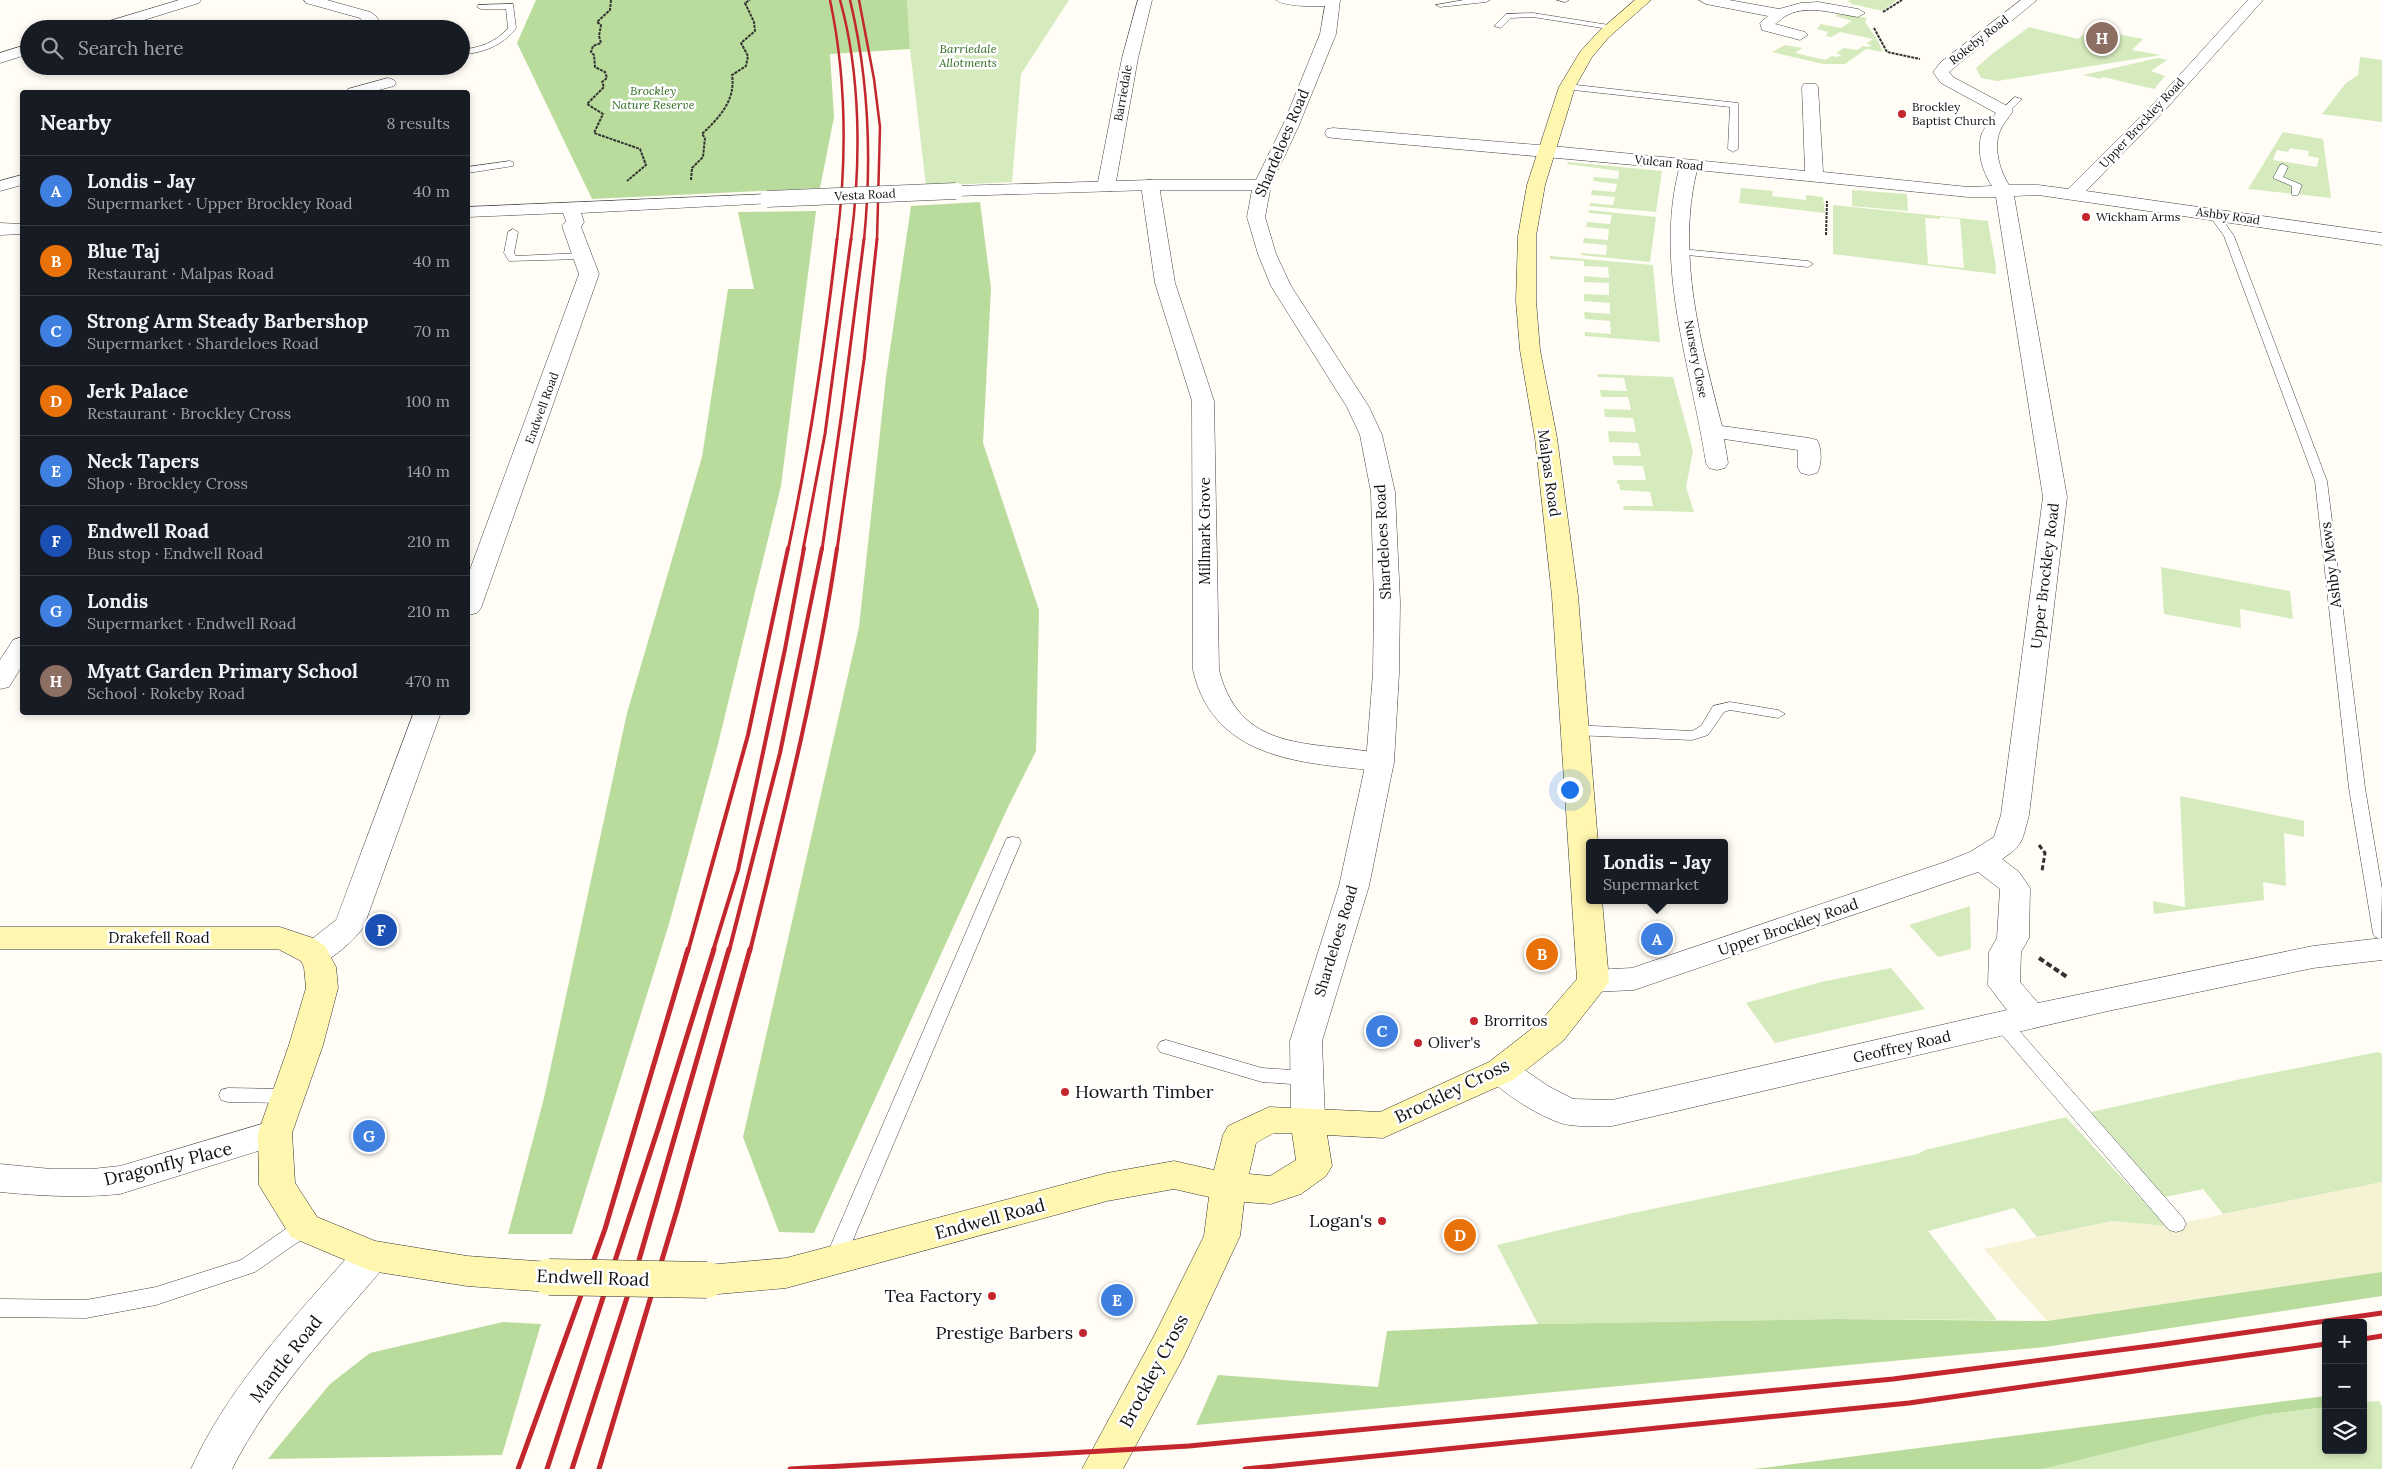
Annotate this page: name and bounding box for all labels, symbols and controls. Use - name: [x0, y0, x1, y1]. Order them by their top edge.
- street label: Rokeby Road: [1946, 12, 2012, 68]
- pin: H: [2086, 19, 2118, 57]
- search box: [20, 20, 470, 75]
- icon: search: [38, 34, 66, 62]
- text: Search here: [78, 36, 184, 60]
- park label: Barriedale Allotments: [938, 41, 997, 70]
- street label: Barriedale: [1110, 63, 1135, 122]
- street label: Upper Brockley Road: [2096, 75, 2187, 171]
- park label: Brockley Nature Reserve: [612, 83, 695, 112]
- street label: Shardeloes Road: [1250, 86, 1313, 200]
- place label: Brockley Baptist Church: [1912, 99, 1996, 128]
- marker: Brockley Baptist Church: [1896, 108, 1908, 120]
- text: Nearby: [40, 109, 111, 136]
- text: 8 results: [386, 113, 450, 133]
- street label: Vulcan Road: [1633, 151, 1704, 174]
- text: Londis - Jay: [87, 169, 195, 193]
- text: A: [51, 181, 61, 201]
- text: 40 m: [413, 181, 450, 201]
- street label: Vesta Road: [833, 185, 896, 204]
- text: Supermarket · Upper Brockley Road: [87, 193, 353, 213]
- street label: Ashby Road: [2194, 203, 2261, 227]
- place label: Wickham Arms: [2096, 209, 2181, 224]
- marker: Wickham Arms: [2080, 211, 2092, 223]
- text: Blue Taj: [87, 239, 160, 263]
- text: B: [51, 251, 61, 271]
- text: 40 m: [413, 251, 450, 271]
- text: Restaurant · Malpas Road: [87, 263, 274, 283]
- text: Strong Arm Steady Barbershop: [87, 309, 368, 333]
- street label: Nursery Close: [1682, 319, 1712, 400]
- text: C: [50, 321, 62, 341]
- text: 70 m: [414, 321, 450, 341]
- text: Supermarket · Shardeloes Road: [87, 333, 319, 353]
- street label: Endwell Road: [522, 370, 561, 446]
- text: Jerk Palace: [87, 379, 188, 403]
- text: D: [50, 391, 62, 411]
- text: 100 m: [406, 391, 450, 411]
- text: Restaurant · Brockley Cross: [87, 403, 291, 423]
- street label: Malpas Road: [1534, 428, 1565, 518]
- text: Neck Tapers: [87, 449, 199, 473]
- text: E: [51, 461, 61, 481]
- text: 140 m: [407, 461, 450, 481]
- text: Shop · Brockley Cross: [87, 473, 248, 493]
- street label: Millmark Grove: [1195, 477, 1214, 585]
- street label: Shardeloes Road: [1370, 484, 1395, 600]
- street label: Upper Brockley Road: [2026, 502, 2063, 650]
- text: Endwell Road: [87, 519, 209, 543]
- street label: Ashby Mews: [2316, 521, 2345, 610]
- text: F: [51, 531, 61, 551]
- text: 210 m: [407, 531, 450, 551]
- text: Bus stop · Endwell Road: [87, 543, 263, 563]
- text: Londis: [87, 589, 148, 613]
- text: G: [50, 601, 62, 621]
- text: 210 m: [407, 601, 450, 621]
- text: Supermarket · Endwell Road: [87, 613, 296, 633]
- text: Myatt Garden Primary School: [87, 659, 358, 683]
- text: H: [50, 671, 62, 691]
- text: 470 m: [406, 671, 450, 691]
- text: School · Rokeby Road: [87, 683, 245, 703]
- your location: [1557, 777, 1583, 803]
- popup: [1586, 839, 1728, 904]
- text: Londis - Jay: [1603, 850, 1711, 874]
- text: Supermarket: [1603, 874, 1699, 894]
- street label: Shardeloes Road: [1310, 883, 1361, 999]
- street label: Upper Brockley Road: [1715, 894, 1860, 959]
- pin: F: [365, 911, 397, 949]
- pin: A: [1641, 920, 1673, 958]
- street label: Drakefell Road: [108, 928, 210, 947]
- pin: B: [1526, 935, 1558, 973]
- place label: Brorritos: [1484, 1011, 1547, 1030]
- pin: C: [1366, 1012, 1398, 1050]
- marker: Brorritos: [1468, 1015, 1480, 1027]
- street label: Geoffrey Road: [1851, 1026, 1953, 1067]
- place label: Oliver's: [1428, 1033, 1480, 1052]
- marker: Oliver's: [1412, 1037, 1424, 1049]
- street label: Brockley Cross: [1391, 1053, 1513, 1128]
- place label: Howarth Timber: [1075, 1080, 1214, 1103]
- marker: Howarth Timber: [1059, 1086, 1071, 1098]
- pin: G: [353, 1117, 385, 1155]
- street label: Dragonfly Place: [101, 1136, 235, 1191]
- street label: Endwell Road: [932, 1193, 1048, 1244]
- place label: Logan's: [1309, 1209, 1372, 1232]
- marker: Logan's: [1376, 1215, 1388, 1227]
- pin: D: [1444, 1216, 1476, 1254]
- street label: Endwell Road: [536, 1264, 650, 1291]
- pin: E: [1101, 1281, 1133, 1319]
- place label: Tea Factory: [885, 1284, 982, 1307]
- marker: Tea Factory: [986, 1290, 998, 1302]
- street label: Mantle Road: [244, 1310, 327, 1407]
- street label: Brockley Cross: [1114, 1310, 1193, 1431]
- map controls: [2322, 1319, 2367, 1454]
- button: +: [2322, 1319, 2367, 1364]
- place label: Prestige Barbers: [935, 1321, 1073, 1344]
- marker: Prestige Barbers: [1077, 1327, 1089, 1339]
- button: −: [2322, 1364, 2367, 1409]
- button: layers: [2322, 1409, 2367, 1454]

